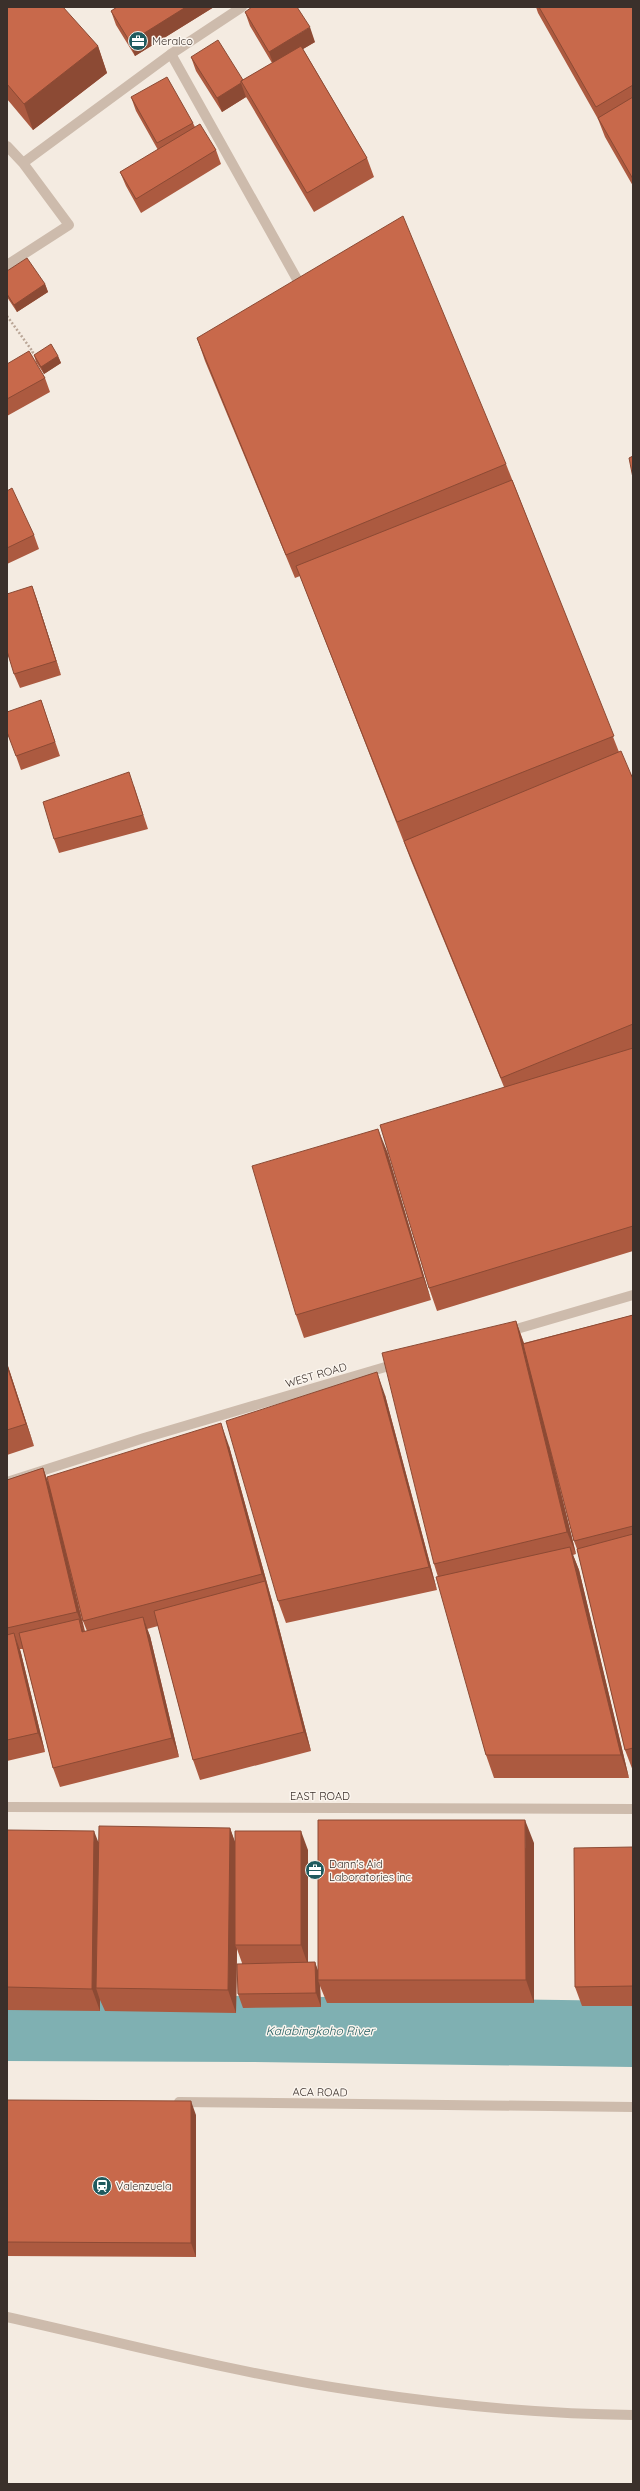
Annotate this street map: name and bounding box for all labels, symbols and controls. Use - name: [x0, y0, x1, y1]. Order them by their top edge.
- office icon: Meralco: [127, 30, 149, 52]
- place label: Meralco: [152, 34, 193, 48]
- street label: WEST ROAD: [284, 1360, 348, 1390]
- street label: EAST ROAD: [290, 1789, 350, 1803]
- place label: Dann's Aid Laboratories inc: [329, 1857, 412, 1884]
- office icon: Dann's Aid Laboratories inc: [304, 1859, 326, 1881]
- water label: Kalabingkoho River: [266, 2023, 376, 2038]
- street label: ACA ROAD: [292, 2085, 348, 2099]
- station icon: Valenzuela: [91, 2175, 113, 2197]
- place label: Valenzuela: [116, 2179, 172, 2193]

